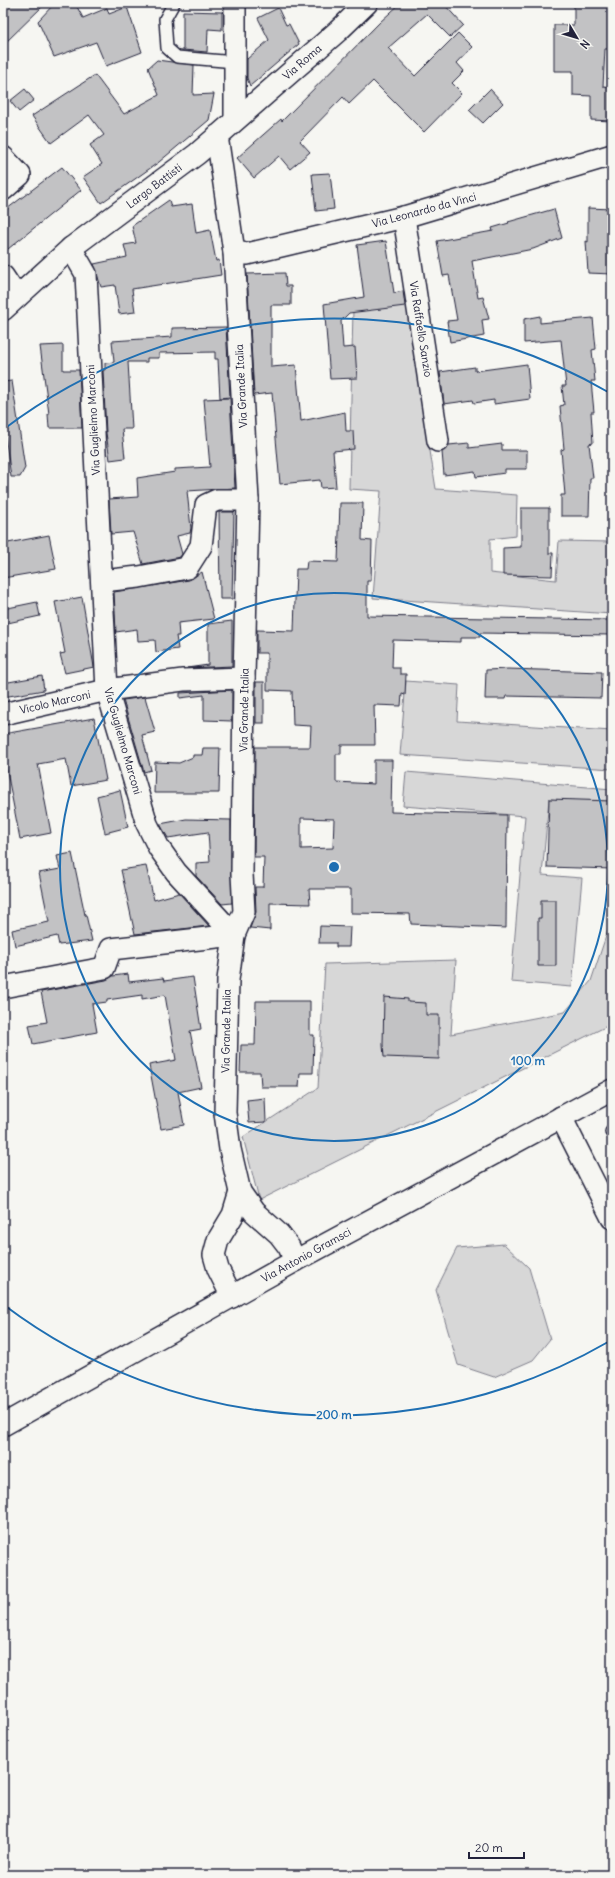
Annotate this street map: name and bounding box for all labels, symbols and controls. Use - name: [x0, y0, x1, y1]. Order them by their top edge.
- north arrow: [557, 18, 597, 58]
- text: N: [577, 37, 593, 51]
- street label: Via Roma: [280, 41, 324, 83]
- street label: Largo Battisti: [123, 161, 185, 211]
- street label: Via Leonardo da Vinci: [370, 189, 478, 231]
- street label: Via Raffaello Sanzio: [406, 280, 436, 378]
- street label: Via Grande Italia: [232, 344, 250, 428]
- street label: Via Guglielmo Marconi: [83, 364, 103, 476]
- street label: Via Grande Italia: [236, 668, 252, 752]
- street label: Via Guglielmo Marconi: [101, 686, 145, 796]
- street label: Vicolo Marconi: [18, 687, 92, 717]
- centre of rings: [327, 860, 341, 874]
- street label: Via Grande Italia: [218, 989, 234, 1073]
- text: 100 m: [511, 1053, 545, 1068]
- street label: Via Antonio Gramsci: [259, 1225, 353, 1285]
- text: 200 m: [316, 1407, 352, 1422]
- scale bar: [469, 1834, 524, 1860]
- text: 20 m: [475, 1840, 503, 1855]

